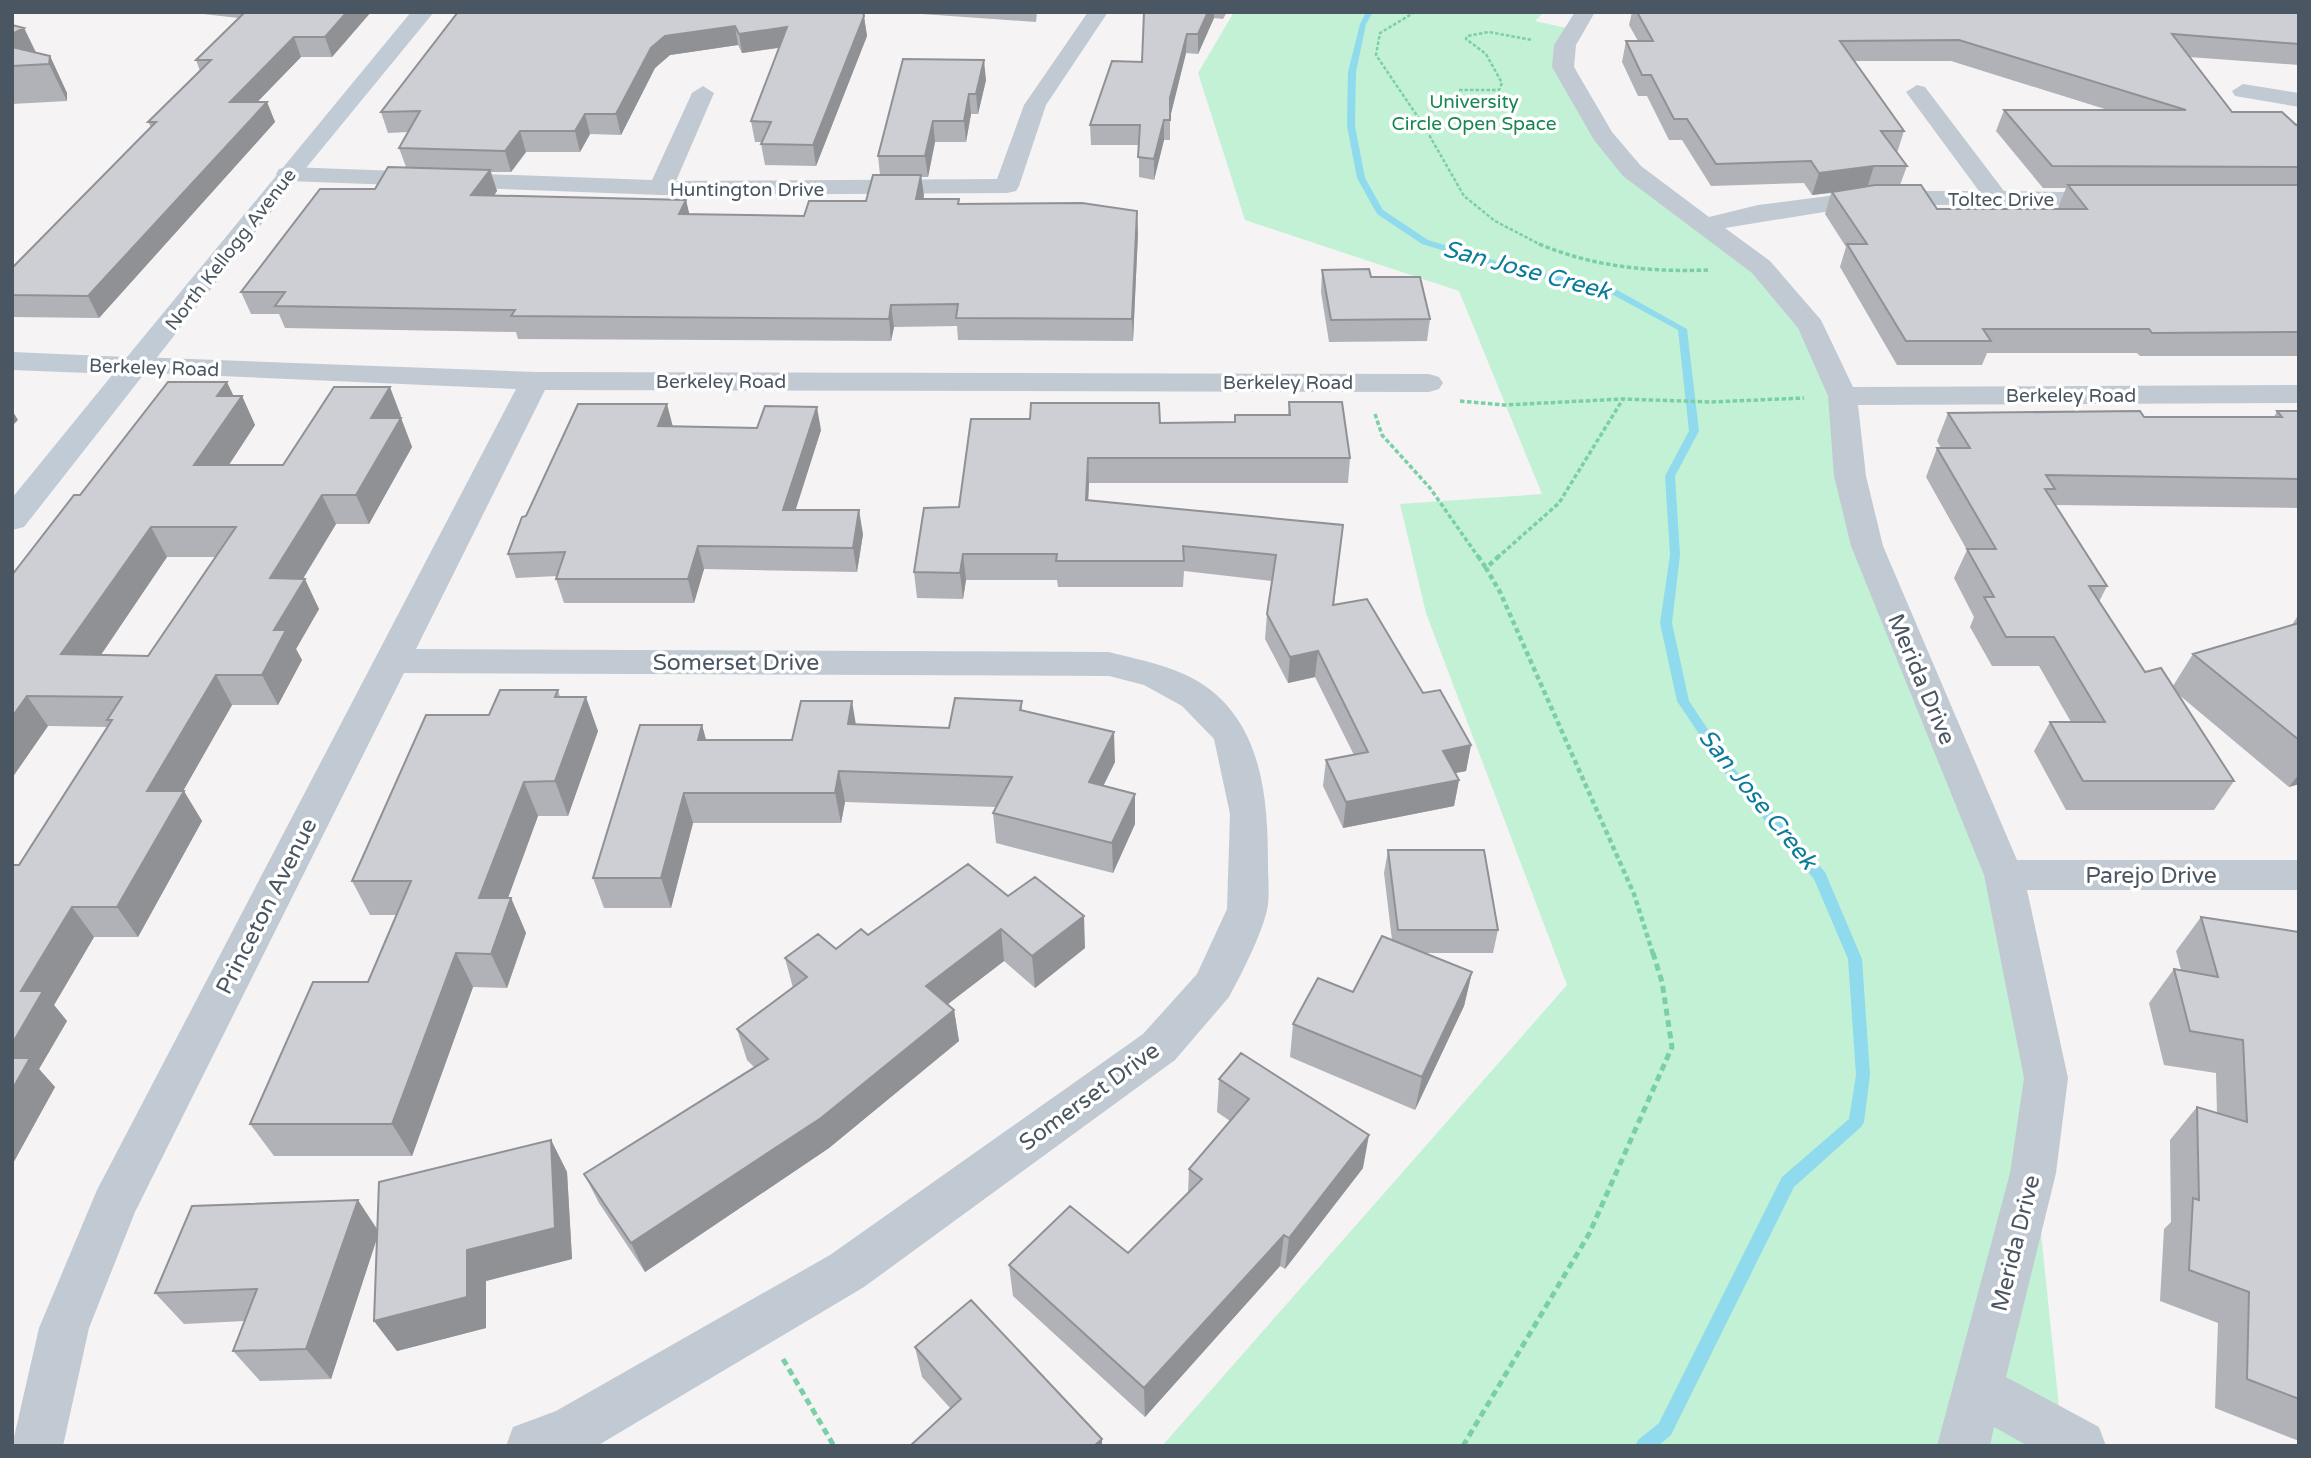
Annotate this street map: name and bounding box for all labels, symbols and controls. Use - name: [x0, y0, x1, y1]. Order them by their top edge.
- park label: University Circle Open Space: [1391, 91, 1557, 135]
- street label: North Kellogg Avenue: [161, 164, 301, 335]
- street label: Huntington Drive: [670, 179, 824, 201]
- street label: Toltec Drive: [1948, 189, 2054, 211]
- water label: San Jose Creek: [1440, 234, 1615, 307]
- street label: Berkeley Road: [88, 355, 219, 381]
- street label: Berkeley Road: [656, 371, 786, 393]
- street label: Berkeley Road: [1223, 372, 1353, 394]
- street label: Berkeley Road: [2006, 385, 2136, 407]
- street label: Merida Drive: [1881, 610, 1961, 749]
- street label: Somerset Drive: [653, 649, 819, 677]
- water label: San Jose Creek: [1692, 723, 1824, 877]
- street label: Princeton Avenue: [210, 814, 323, 999]
- street label: Parejo Drive: [2085, 862, 2217, 890]
- street label: Somerset Drive: [1014, 1037, 1165, 1157]
- street label: Merida Drive: [1986, 1172, 2046, 1314]

